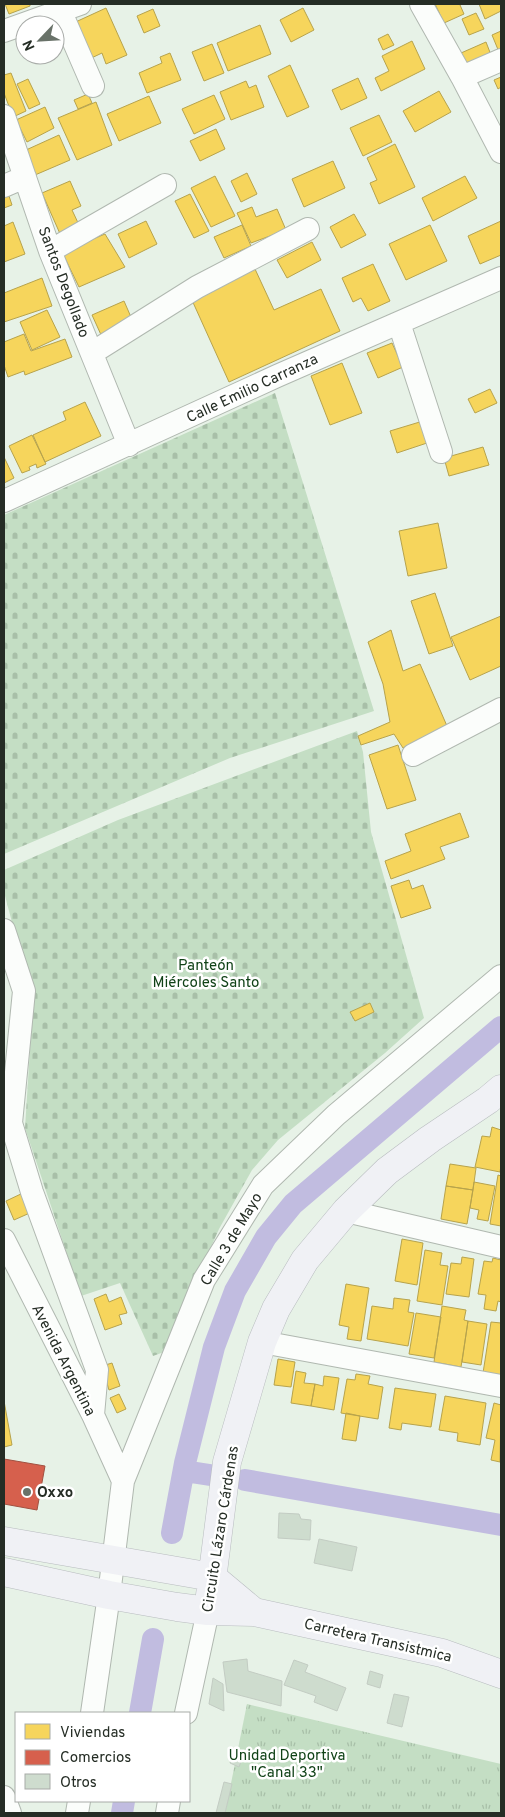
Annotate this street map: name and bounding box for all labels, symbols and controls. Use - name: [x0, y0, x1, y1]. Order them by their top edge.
- north arrow: [15, 15, 65, 65]
- text: N: [20, 37, 39, 53]
- street label: Santos Degollado: [33, 224, 93, 341]
- street label: Calle Emilio Carranza: [184, 350, 322, 428]
- park label: Panteón Miércoles Santo: [153, 957, 259, 993]
- street label: Calle 3 de Mayo: [197, 1190, 268, 1290]
- street label: Avenida Argentina: [26, 1302, 99, 1420]
- street label: Circuito Lázaro Cárdenas: [199, 1445, 244, 1614]
- place label: Oxxo: [37, 1484, 73, 1503]
- marker: Oxxo: [21, 1486, 33, 1498]
- street label: Carretera Transistmica: [302, 1615, 453, 1668]
- legend: [15, 1712, 190, 1802]
- text: Viviendas: [60, 1724, 125, 1743]
- park label: Unidad Deportiva "Canal 33": [229, 1747, 345, 1783]
- text: Comercios: [60, 1749, 131, 1768]
- text: Otros: [60, 1774, 97, 1793]

